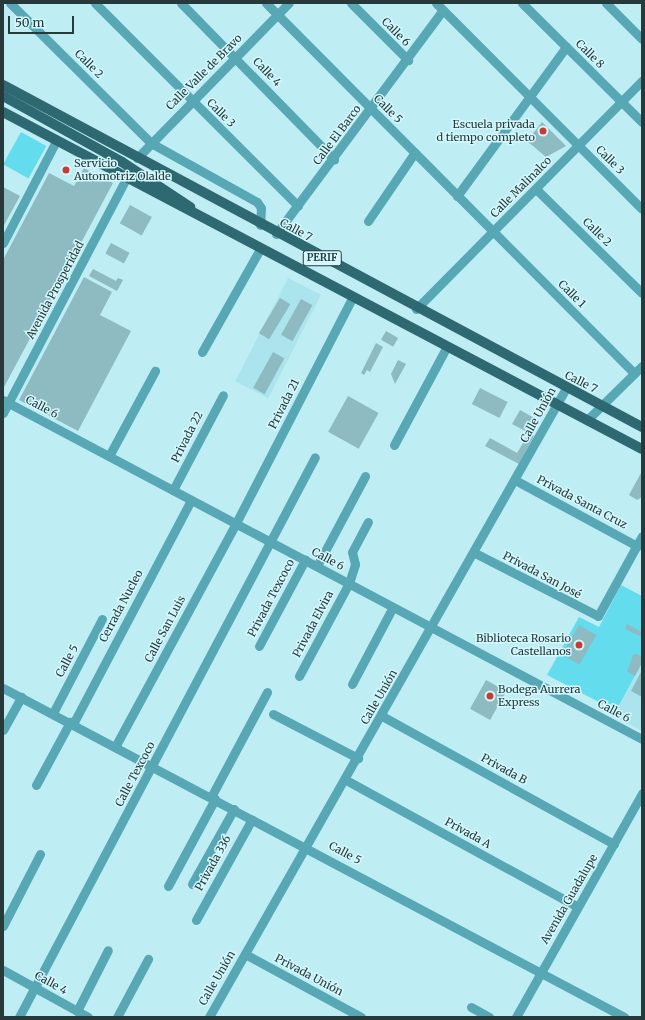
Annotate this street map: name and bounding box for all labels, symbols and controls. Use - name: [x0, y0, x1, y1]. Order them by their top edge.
- scale bar: [10, 8, 76, 34]
- text: 50 m: [15, 15, 44, 30]
- street label: Calle 6: [379, 15, 413, 49]
- street label: Calle Valle de Bravo: [163, 31, 245, 113]
- street label: Calle 8: [573, 37, 607, 71]
- street label: Calle 2: [72, 47, 106, 81]
- street label: Calle 4: [250, 55, 284, 89]
- street label: Calle 5: [371, 92, 405, 126]
- street label: Calle 3: [204, 96, 238, 130]
- street label: Calle El Barco: [310, 102, 364, 168]
- place label: Escuela privada d tiempo completo: [436, 118, 535, 144]
- marker: Escuela privada d tiempo completo: [538, 126, 548, 136]
- street label: Calle 3: [593, 143, 627, 177]
- street label: Calle Malinalco: [488, 154, 554, 220]
- place label: Servicio Automotriz Olalde: [74, 157, 171, 183]
- marker: Servicio Automotriz Olalde: [61, 165, 71, 175]
- street label: Calle 2: [580, 215, 614, 249]
- street label: Calle 7: [278, 216, 314, 244]
- street label: Avenida Prosperidad: [24, 239, 86, 341]
- road number: PERIF: [302, 250, 342, 266]
- street label: Calle 1: [556, 278, 588, 310]
- street label: Calle 7: [563, 368, 599, 396]
- street label: Privada 21: [266, 377, 302, 431]
- street label: Calle Unión: [517, 385, 559, 445]
- street label: Calle 6: [23, 393, 61, 421]
- street label: Privada 22: [168, 409, 206, 465]
- street label: Privada Santa Cruz: [535, 473, 629, 531]
- street label: Calle 6: [309, 545, 347, 573]
- street label: Privada San José: [501, 549, 583, 601]
- street label: Privada Texcoco: [245, 557, 297, 639]
- street label: Cerrada Nucleo: [96, 568, 146, 644]
- street label: Privada Elvira: [290, 588, 336, 660]
- street label: Calle San Luis: [142, 593, 188, 665]
- place label: Biblioteca Rosario Castellanos: [476, 632, 571, 658]
- marker: Biblioteca Rosario Castellanos: [574, 640, 584, 650]
- street label: Calle 5: [53, 643, 81, 679]
- street label: Calle Unión: [358, 667, 400, 727]
- place label: Bodega Aurrera Express: [498, 683, 580, 709]
- marker: Bodega Aurrera Express: [485, 691, 495, 701]
- street label: Calle 6: [595, 697, 633, 725]
- street label: Calle Texcoco: [112, 739, 158, 809]
- street label: Privada B: [479, 751, 529, 787]
- street label: Privada A: [443, 815, 493, 851]
- street label: Privada 336: [192, 833, 234, 893]
- street label: Calle 5: [327, 839, 363, 867]
- street label: Avenida Guadalupe: [538, 852, 600, 946]
- street label: Calle Unión: [196, 948, 238, 1008]
- street label: Privada Unión: [273, 952, 345, 998]
- street label: Calle 4: [32, 969, 70, 997]

